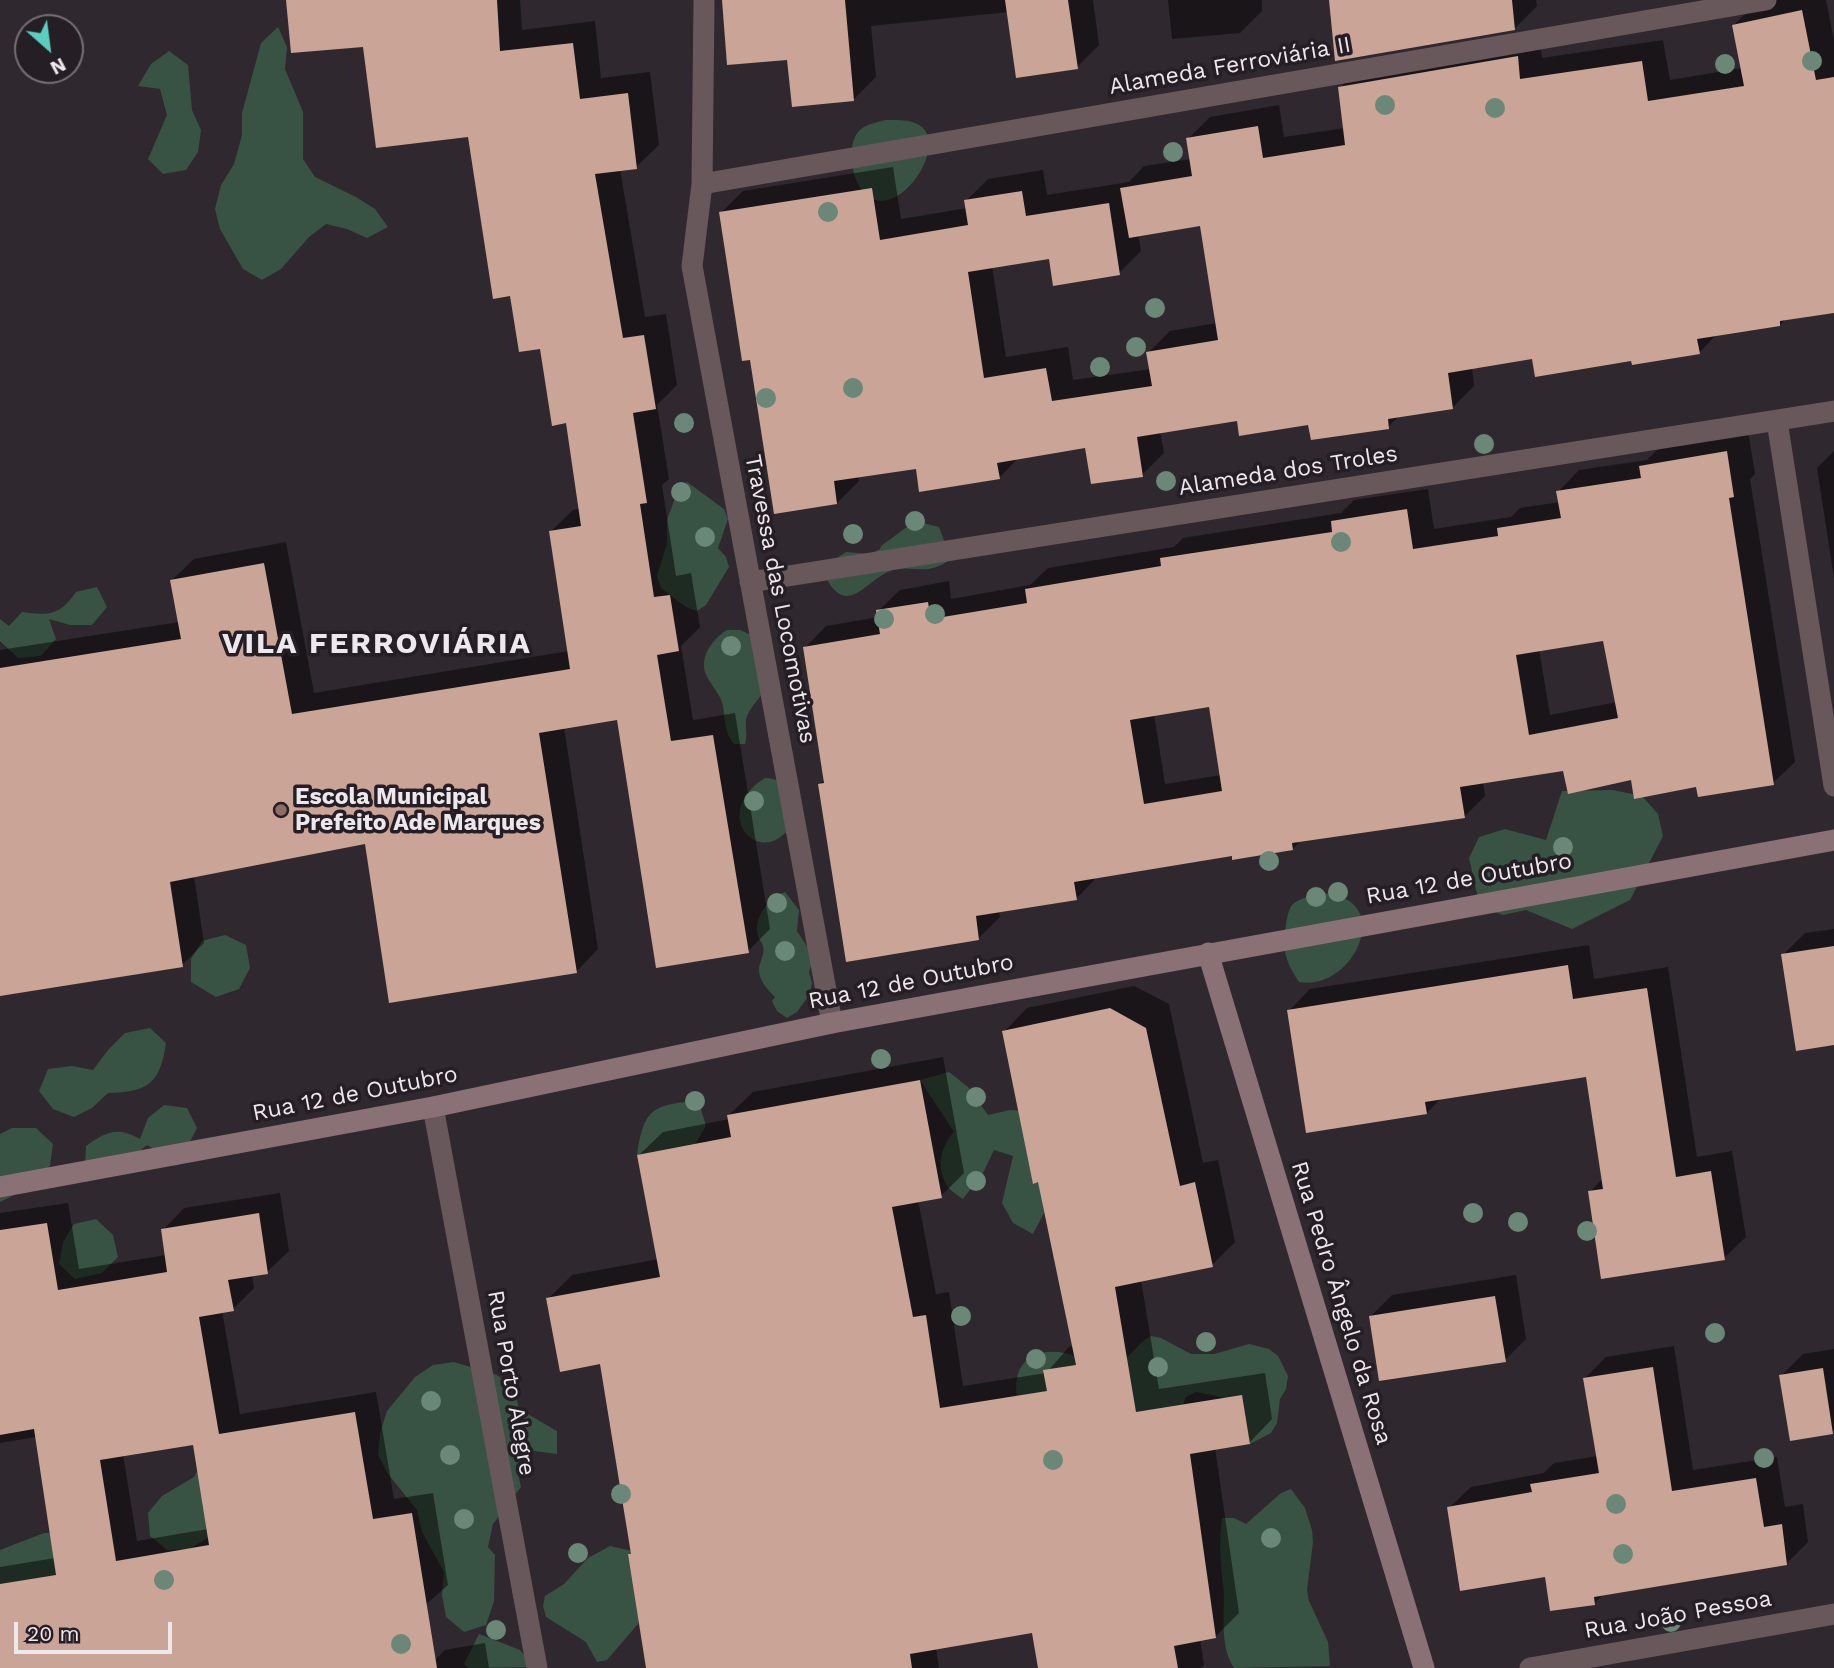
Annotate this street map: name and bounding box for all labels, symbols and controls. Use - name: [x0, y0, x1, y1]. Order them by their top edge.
- north arrow: [14, 14, 84, 84]
- street label: Alameda Ferroviária II: [1107, 31, 1353, 101]
- text: N: [47, 53, 70, 80]
- street label: Alameda dos Troles: [1176, 440, 1400, 502]
- street label: Travessa das Locomotivas: [738, 452, 822, 746]
- district label: VILA FERROVIÁRIA: [224, 626, 530, 662]
- place label: Escola Municipal Prefeito Ade Marques: [295, 783, 541, 837]
- marker: Escola Municipal Prefeito Ade Marques: [273, 802, 289, 818]
- street label: Rua 12 de Outubro: [1364, 847, 1574, 911]
- street label: Rua 12 de Outubro: [806, 949, 1016, 1015]
- street label: Rua 12 de Outubro: [250, 1061, 460, 1127]
- street label: Rua Pedro Ângelo da Rosa: [1285, 1158, 1397, 1448]
- street label: Rua Porto Alegre: [481, 1288, 541, 1478]
- street label: Rua João Pessoa: [1582, 1585, 1774, 1645]
- scale bar: [18, 1608, 175, 1652]
- text: 20 m: [27, 1621, 79, 1646]

